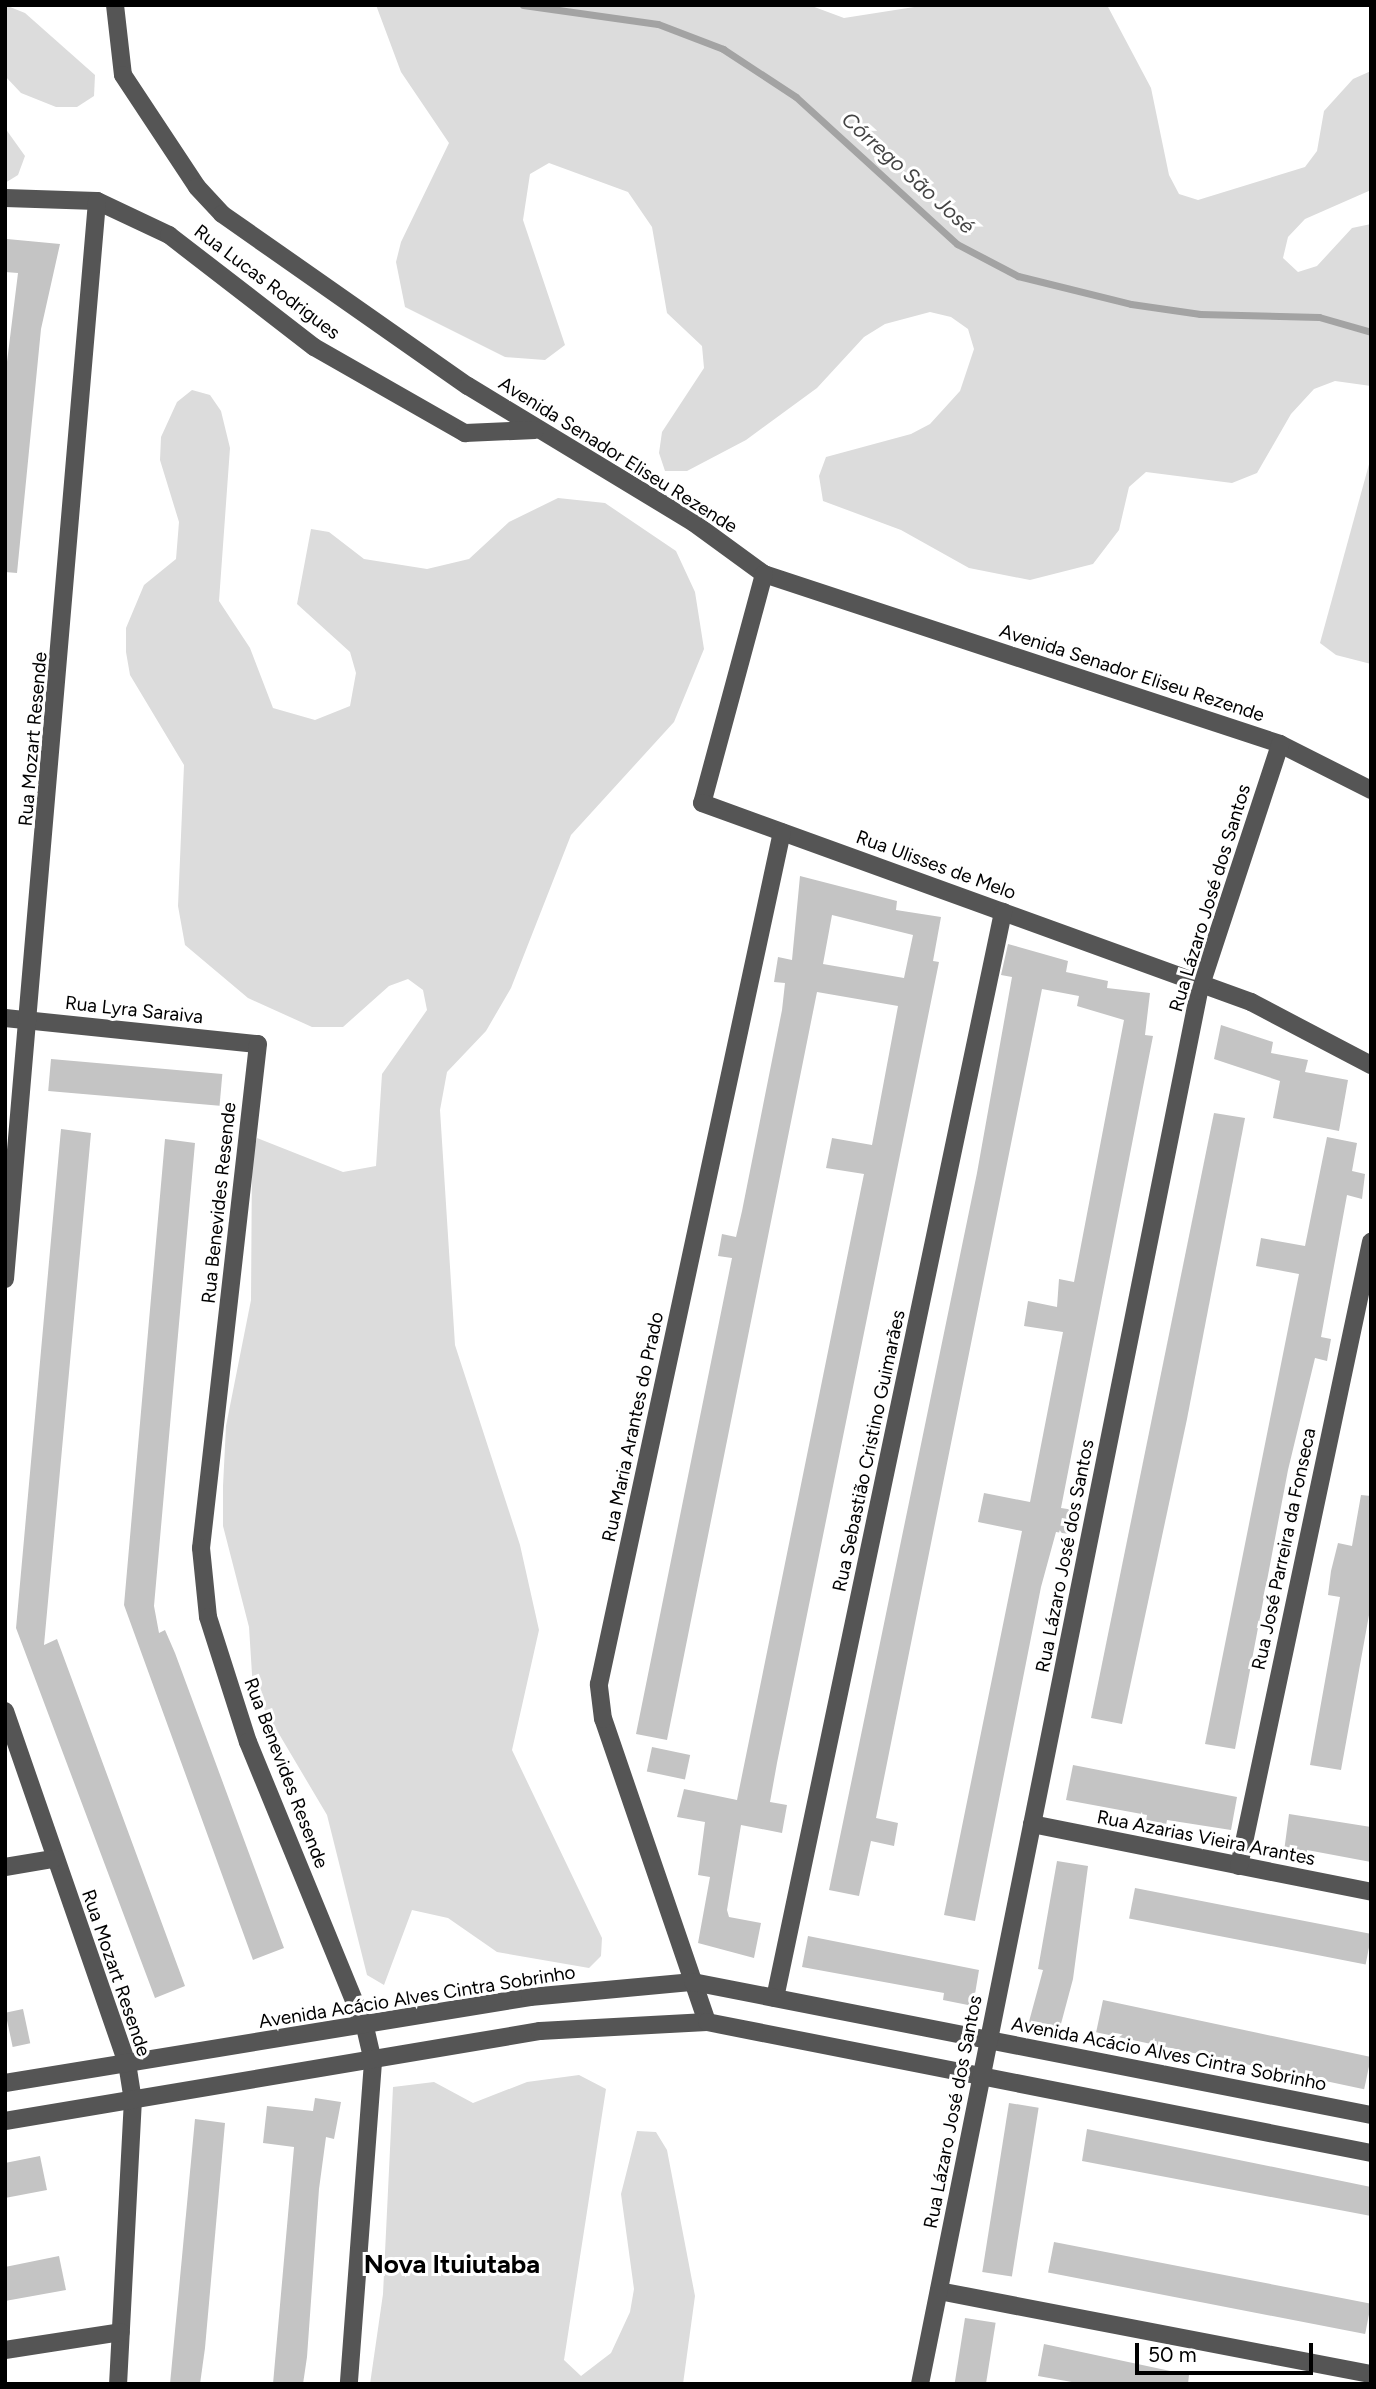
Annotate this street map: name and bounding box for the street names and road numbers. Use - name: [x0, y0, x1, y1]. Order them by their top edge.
- street label: Rua Lucas Rodrigues: [190, 220, 344, 344]
- street label: Avenida Senador Eliseu Rezende: [494, 372, 742, 538]
- street label: Avenida Senador Eliseu Rezende: [997, 619, 1267, 727]
- street label: Rua Mozart Resende: [14, 651, 52, 827]
- street label: Rua Lázaro José dos Santos: [1164, 781, 1256, 1015]
- street label: Rua Ulisses de Melo: [853, 825, 1019, 905]
- street label: Rua Lyra Saraiva: [64, 991, 204, 1029]
- street label: Rua Benevides Resende: [197, 1101, 241, 1305]
- street label: Rua Sebastião Cristino Guimarães: [828, 1308, 910, 1594]
- street label: Rua Maria Arantes do Prado: [597, 1310, 669, 1544]
- street label: Rua José Parreira da Fonseca: [1247, 1426, 1321, 1672]
- street label: Rua Lázaro José dos Santos: [1031, 1438, 1099, 1674]
- street label: Rua Benevides Resende: [239, 1674, 333, 1872]
- street label: Rua Azarias Vieira Arantes: [1095, 1806, 1317, 1870]
- street label: Rua Mozart Resende: [77, 1887, 155, 2059]
- street label: Avenida Acácio Alves Cintra Sobrinho: [257, 1961, 577, 2033]
- street label: Rua Lázaro José dos Santos: [919, 1994, 987, 2230]
- street label: Avenida Acácio Alves Cintra Sobrinho: [1010, 2012, 1328, 2096]

